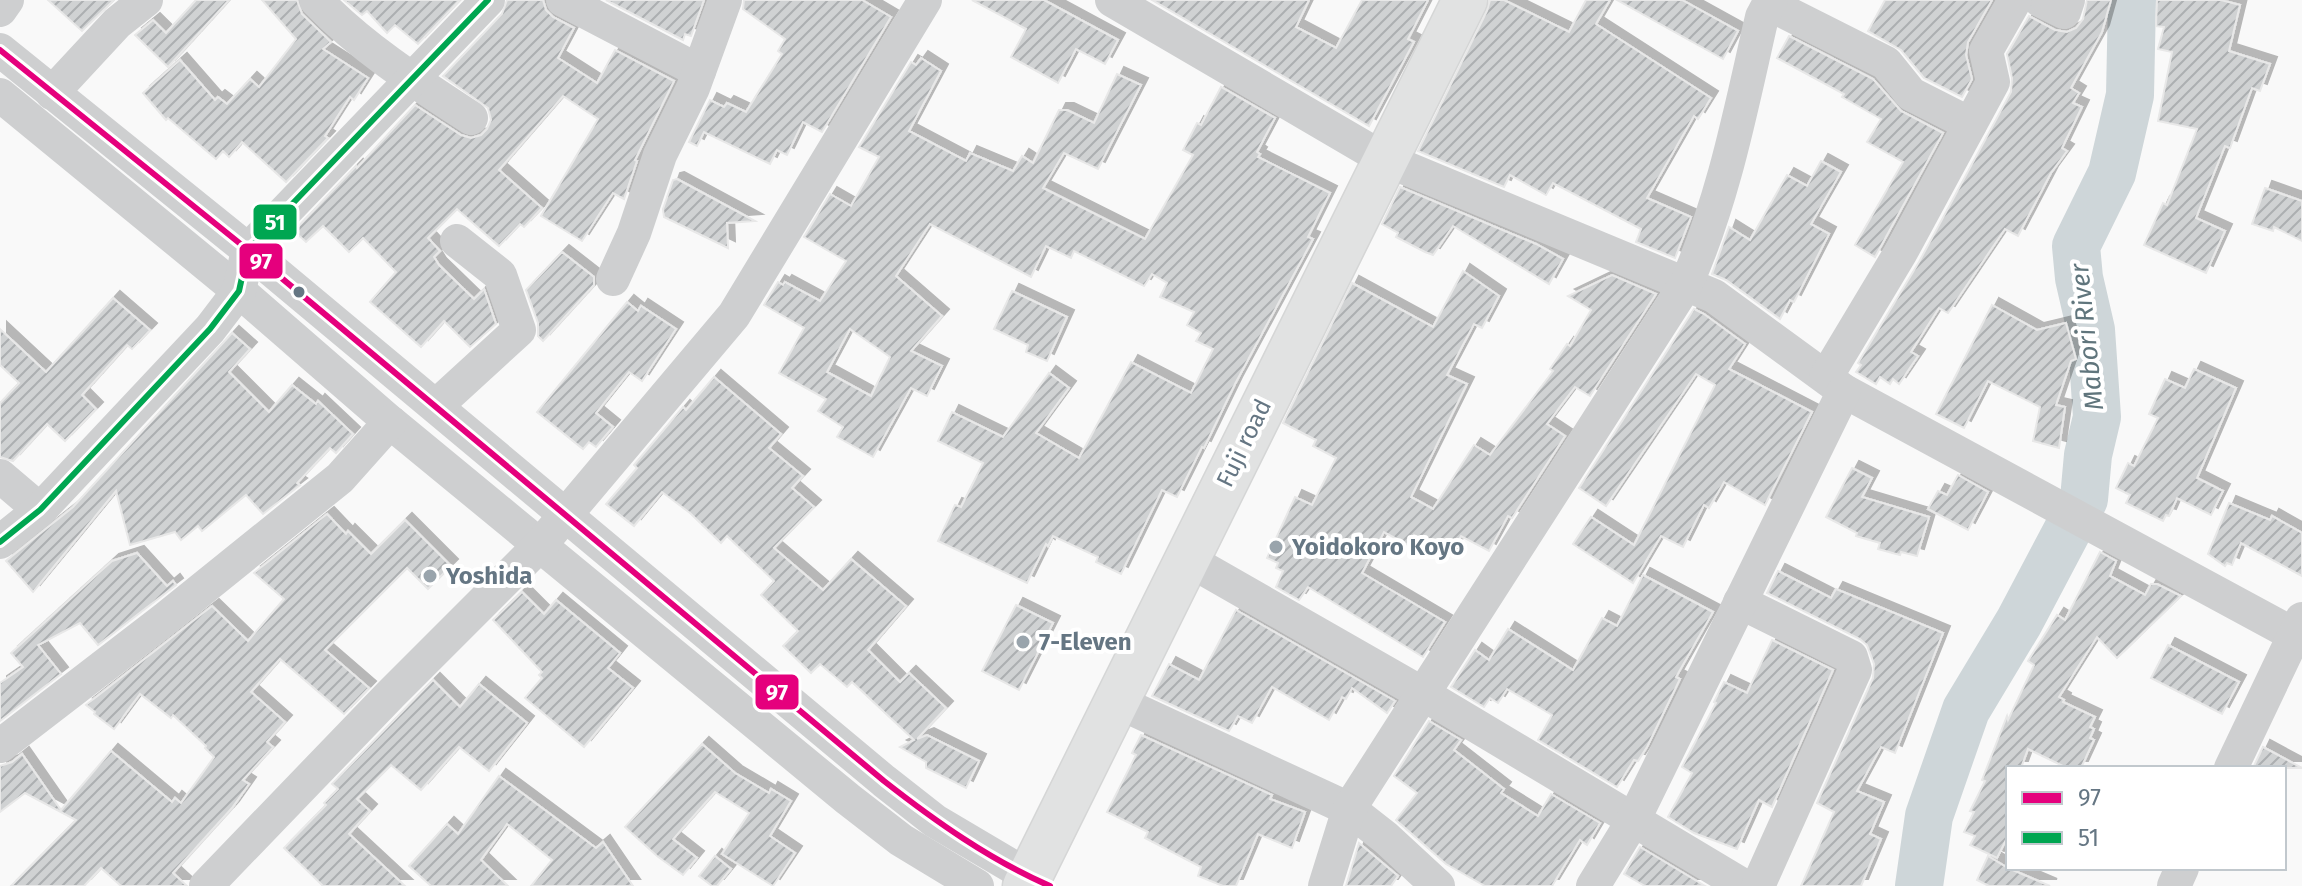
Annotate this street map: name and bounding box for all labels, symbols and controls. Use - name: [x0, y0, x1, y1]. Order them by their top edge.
- line badge: 51: [252, 203, 298, 241]
- text: 51: [265, 209, 285, 236]
- line badge: 97: [238, 242, 284, 280]
- text: 97: [250, 248, 272, 275]
- water label: Mabori River: [2064, 261, 2110, 412]
- unlabelled marker: [291, 284, 307, 300]
- street label: Fuji road: [1211, 394, 1277, 492]
- place label: Yoidokoro Koyo: [1291, 533, 1464, 561]
- marker: Yoidokoro Koyo: [1267, 538, 1285, 556]
- place label: Yoshida: [445, 562, 532, 590]
- marker: Yoshida: [421, 567, 439, 585]
- place label: 7-Eleven: [1039, 628, 1132, 656]
- marker: 7-Eleven: [1014, 633, 1032, 651]
- line badge: 97: [754, 673, 800, 711]
- text: 97: [766, 679, 788, 706]
- legend: [2006, 766, 2286, 870]
- text: 97: [2078, 784, 2101, 812]
- text: 51: [2078, 824, 2099, 852]

